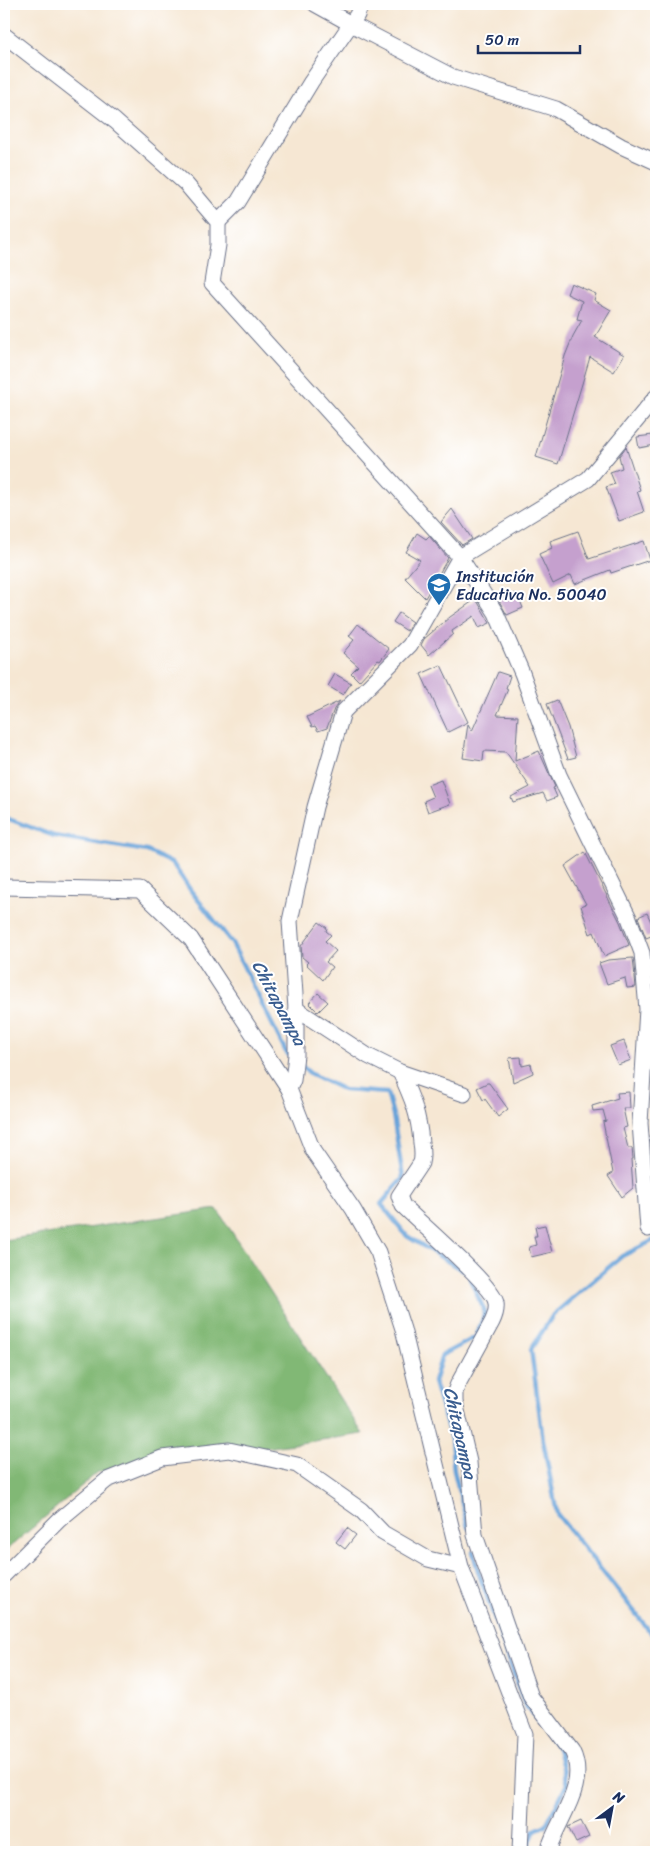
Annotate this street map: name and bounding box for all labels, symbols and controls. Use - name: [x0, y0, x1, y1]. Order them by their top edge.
- scale bar: [478, 22, 580, 54]
- text: 50 m: [485, 27, 520, 53]
- place label: Institución Educativa No. 50040: [455, 562, 607, 609]
- school or university icon: Institución Educativa No. 50040: [426, 572, 452, 606]
- water label: Chitapampa: [243, 954, 316, 1053]
- water label: Chitapampa: [434, 1384, 487, 1484]
- north arrow: [588, 1784, 638, 1834]
- text: N: [607, 1784, 630, 1811]

